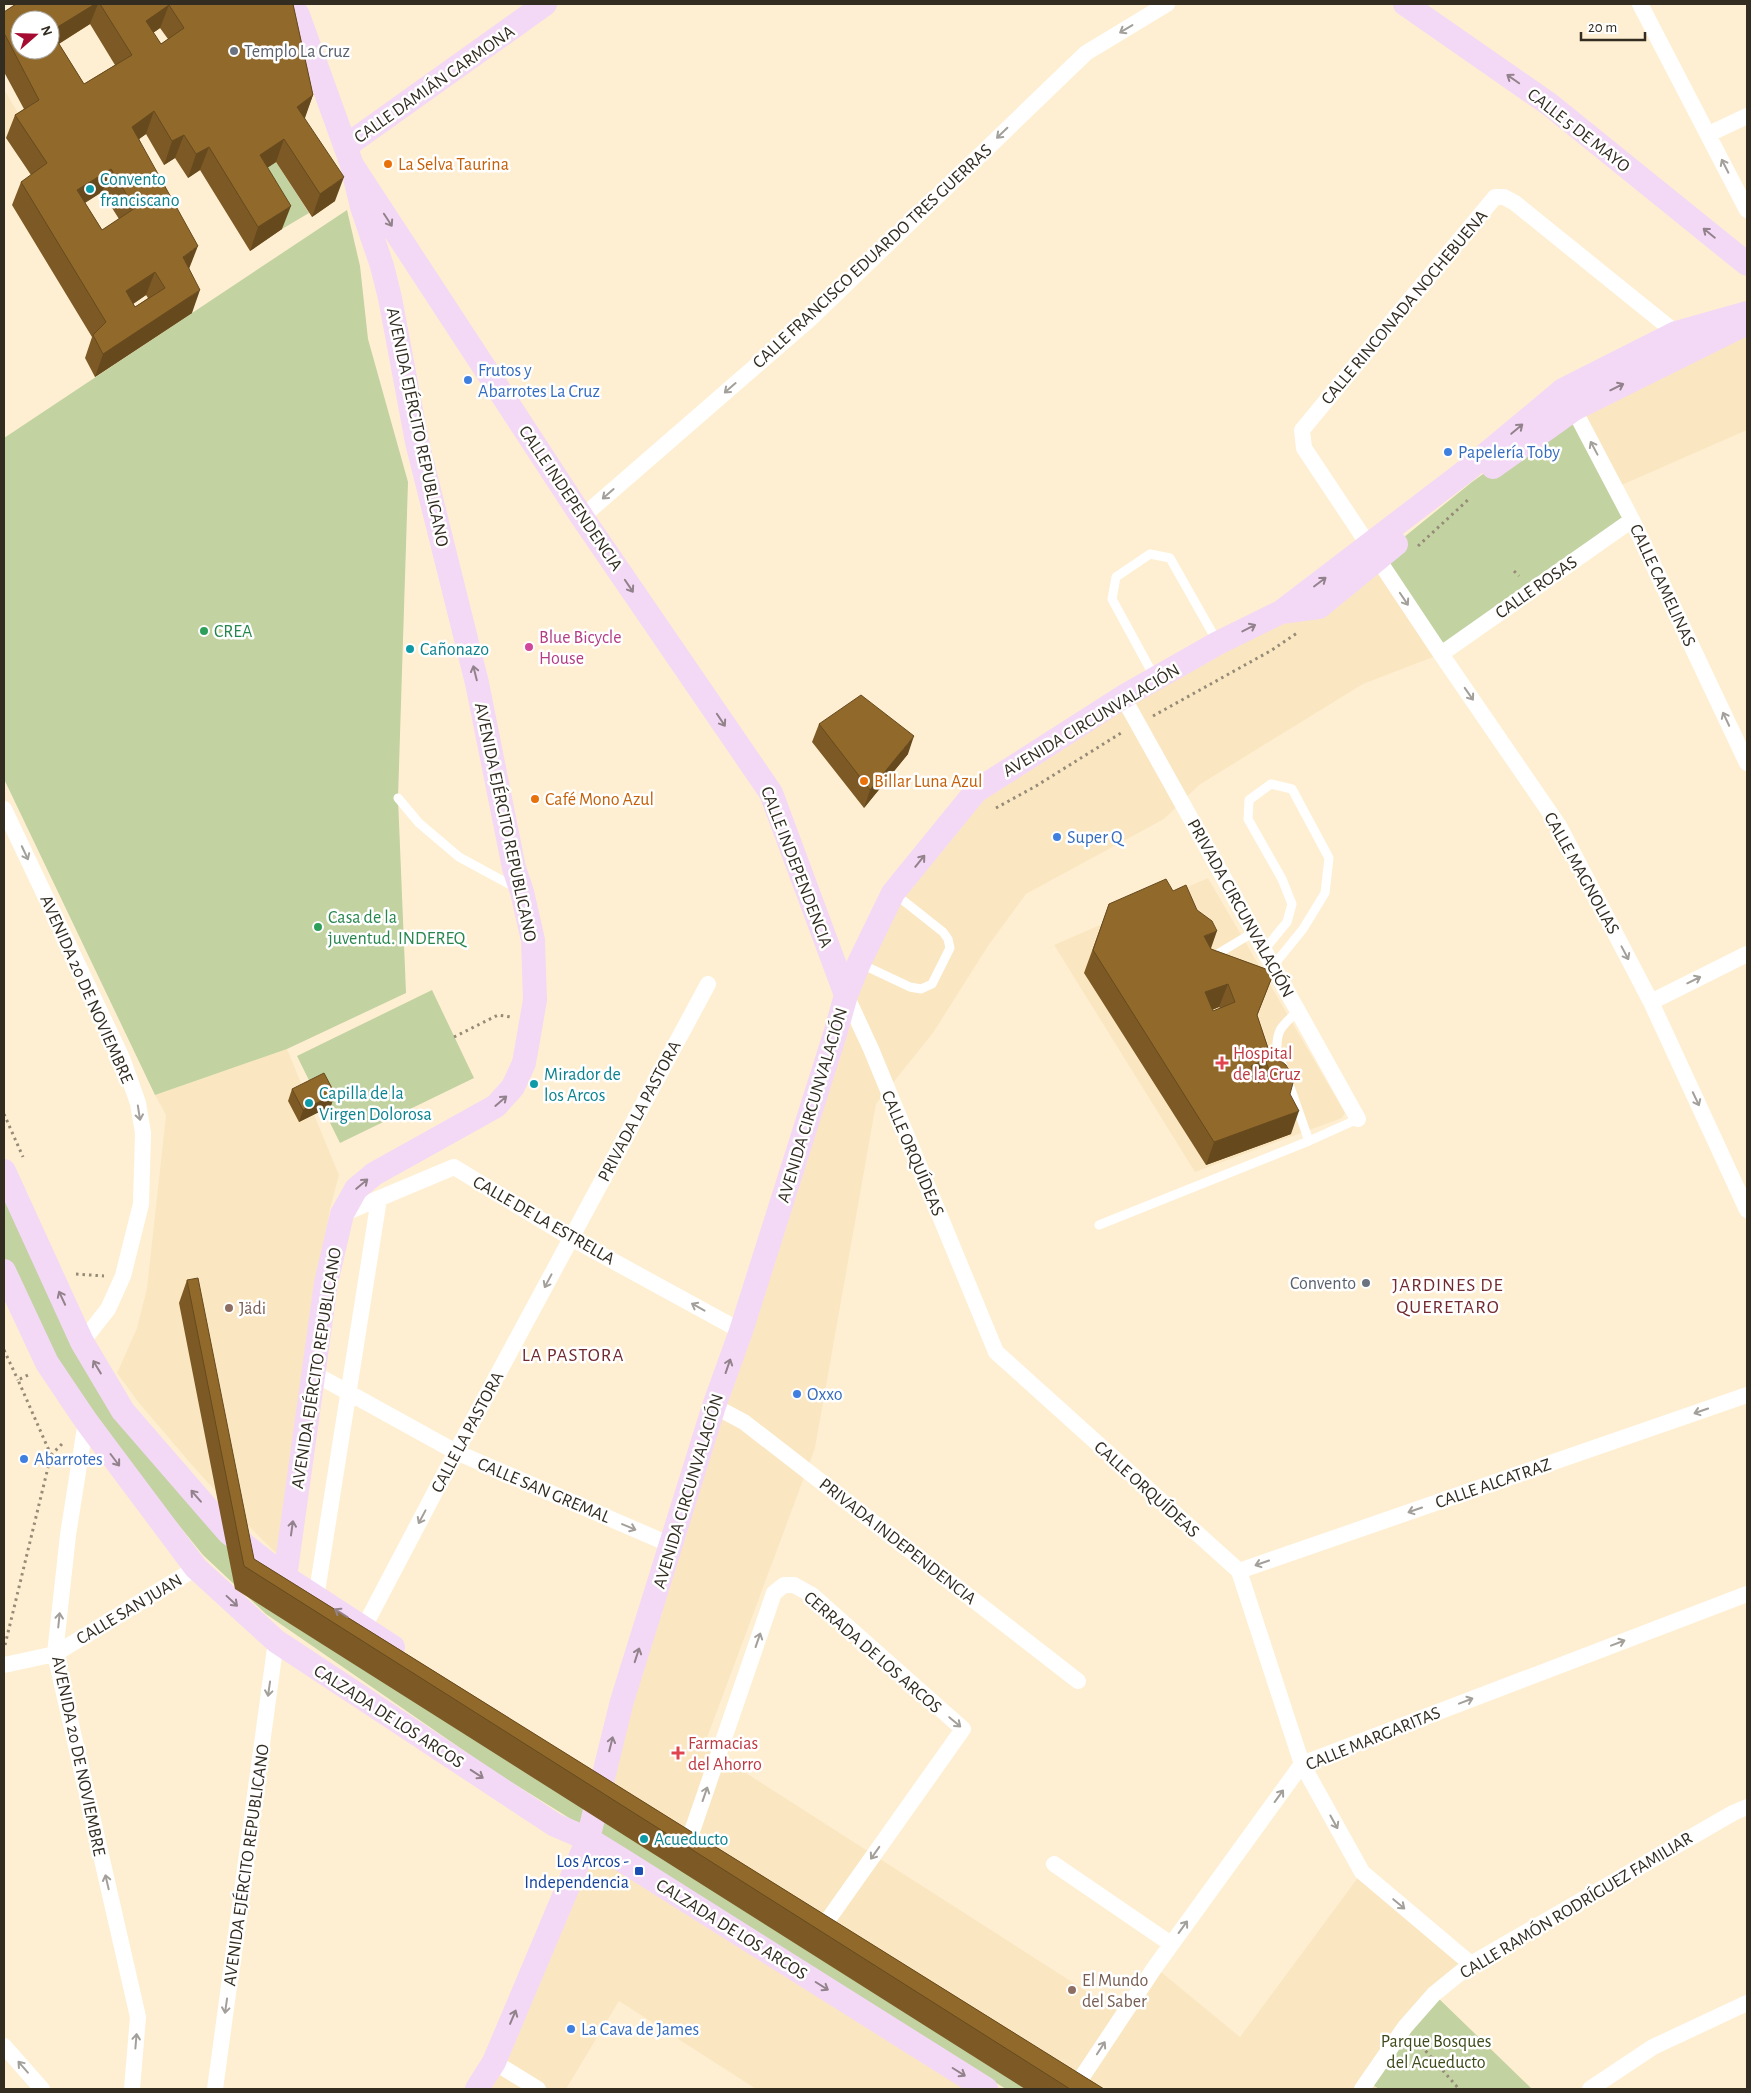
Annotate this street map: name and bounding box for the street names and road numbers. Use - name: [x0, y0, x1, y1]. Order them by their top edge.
- street label: CALLE DAMIÁN CARMONA: [349, 20, 518, 147]
- street label: CALLE 5 DE MAYO: [1524, 85, 1633, 176]
- street label: CALLE FRANCISCO EDUARDO TRES GUERRAS: [750, 141, 996, 372]
- street label: CALLE RINCONADA NOCHEBUENA: [1318, 207, 1492, 408]
- street label: AVENIDA EJÉRCITO REPUBLICANO: [383, 305, 454, 548]
- street label: CALLE INDEPENDENCIA: [515, 423, 626, 575]
- street label: CALLE CAMELINAS: [1626, 522, 1698, 649]
- street label: CALLE ROSAS: [1492, 553, 1581, 622]
- street label: AVENIDA CIRCUNVALACIÓN: [998, 658, 1183, 781]
- street label: AVENIDA EJÉRCITO REPUBLICANO: [471, 700, 542, 943]
- street label: CALLE INDEPENDENCIA: [757, 784, 835, 951]
- street label: CALLE MAGNOLIAS: [1540, 810, 1622, 937]
- street label: PRIVADA CIRCUNVALACIÓN: [1184, 815, 1299, 1001]
- street label: AVENIDA 20 DE NOVIEMBRE: [36, 893, 136, 1087]
- street label: AVENIDA CIRCUNVALACIÓN: [772, 1005, 851, 1205]
- street label: PRIVADA LA PASTORA: [595, 1038, 685, 1185]
- street label: CALLE ORQUÍDEAS: [878, 1087, 949, 1219]
- street label: CALLE DE LA ESTRELLA: [470, 1173, 618, 1269]
- street label: AVENIDA EJÉRCITO REPUBLICANO: [286, 1246, 345, 1490]
- street label: CALLE LA PASTORA: [428, 1368, 508, 1496]
- street label: AVENIDA CIRCUNVALACIÓN: [648, 1391, 727, 1591]
- street label: CALLE ORQUÍDEAS: [1090, 1436, 1204, 1541]
- street label: CALLE SAN GREMAL: [475, 1455, 613, 1527]
- street label: CALLE ALCATRAZ: [1433, 1456, 1554, 1512]
- street label: PRIVADA INDEPENDENCIA: [816, 1475, 980, 1609]
- street label: CALLE SAN JUAN: [74, 1571, 185, 1648]
- street label: CERRADA DE LOS ARCOS: [800, 1588, 945, 1717]
- street label: AVENIDA 20 DE NOVIEMBRE: [48, 1655, 108, 1858]
- street label: CALZADA DE LOS ARCOS: [310, 1662, 466, 1772]
- street label: CALLE MARGARITAS: [1304, 1704, 1443, 1774]
- street label: AVENIDA EJÉRCITO REPUBLICANO: [218, 1743, 273, 1987]
- street label: CALLE RAMÓN RODRÍGUEZ FAMILIAR: [1456, 1827, 1696, 1983]
- street label: CALZADA DE LOS ARCOS: [653, 1876, 810, 1984]

